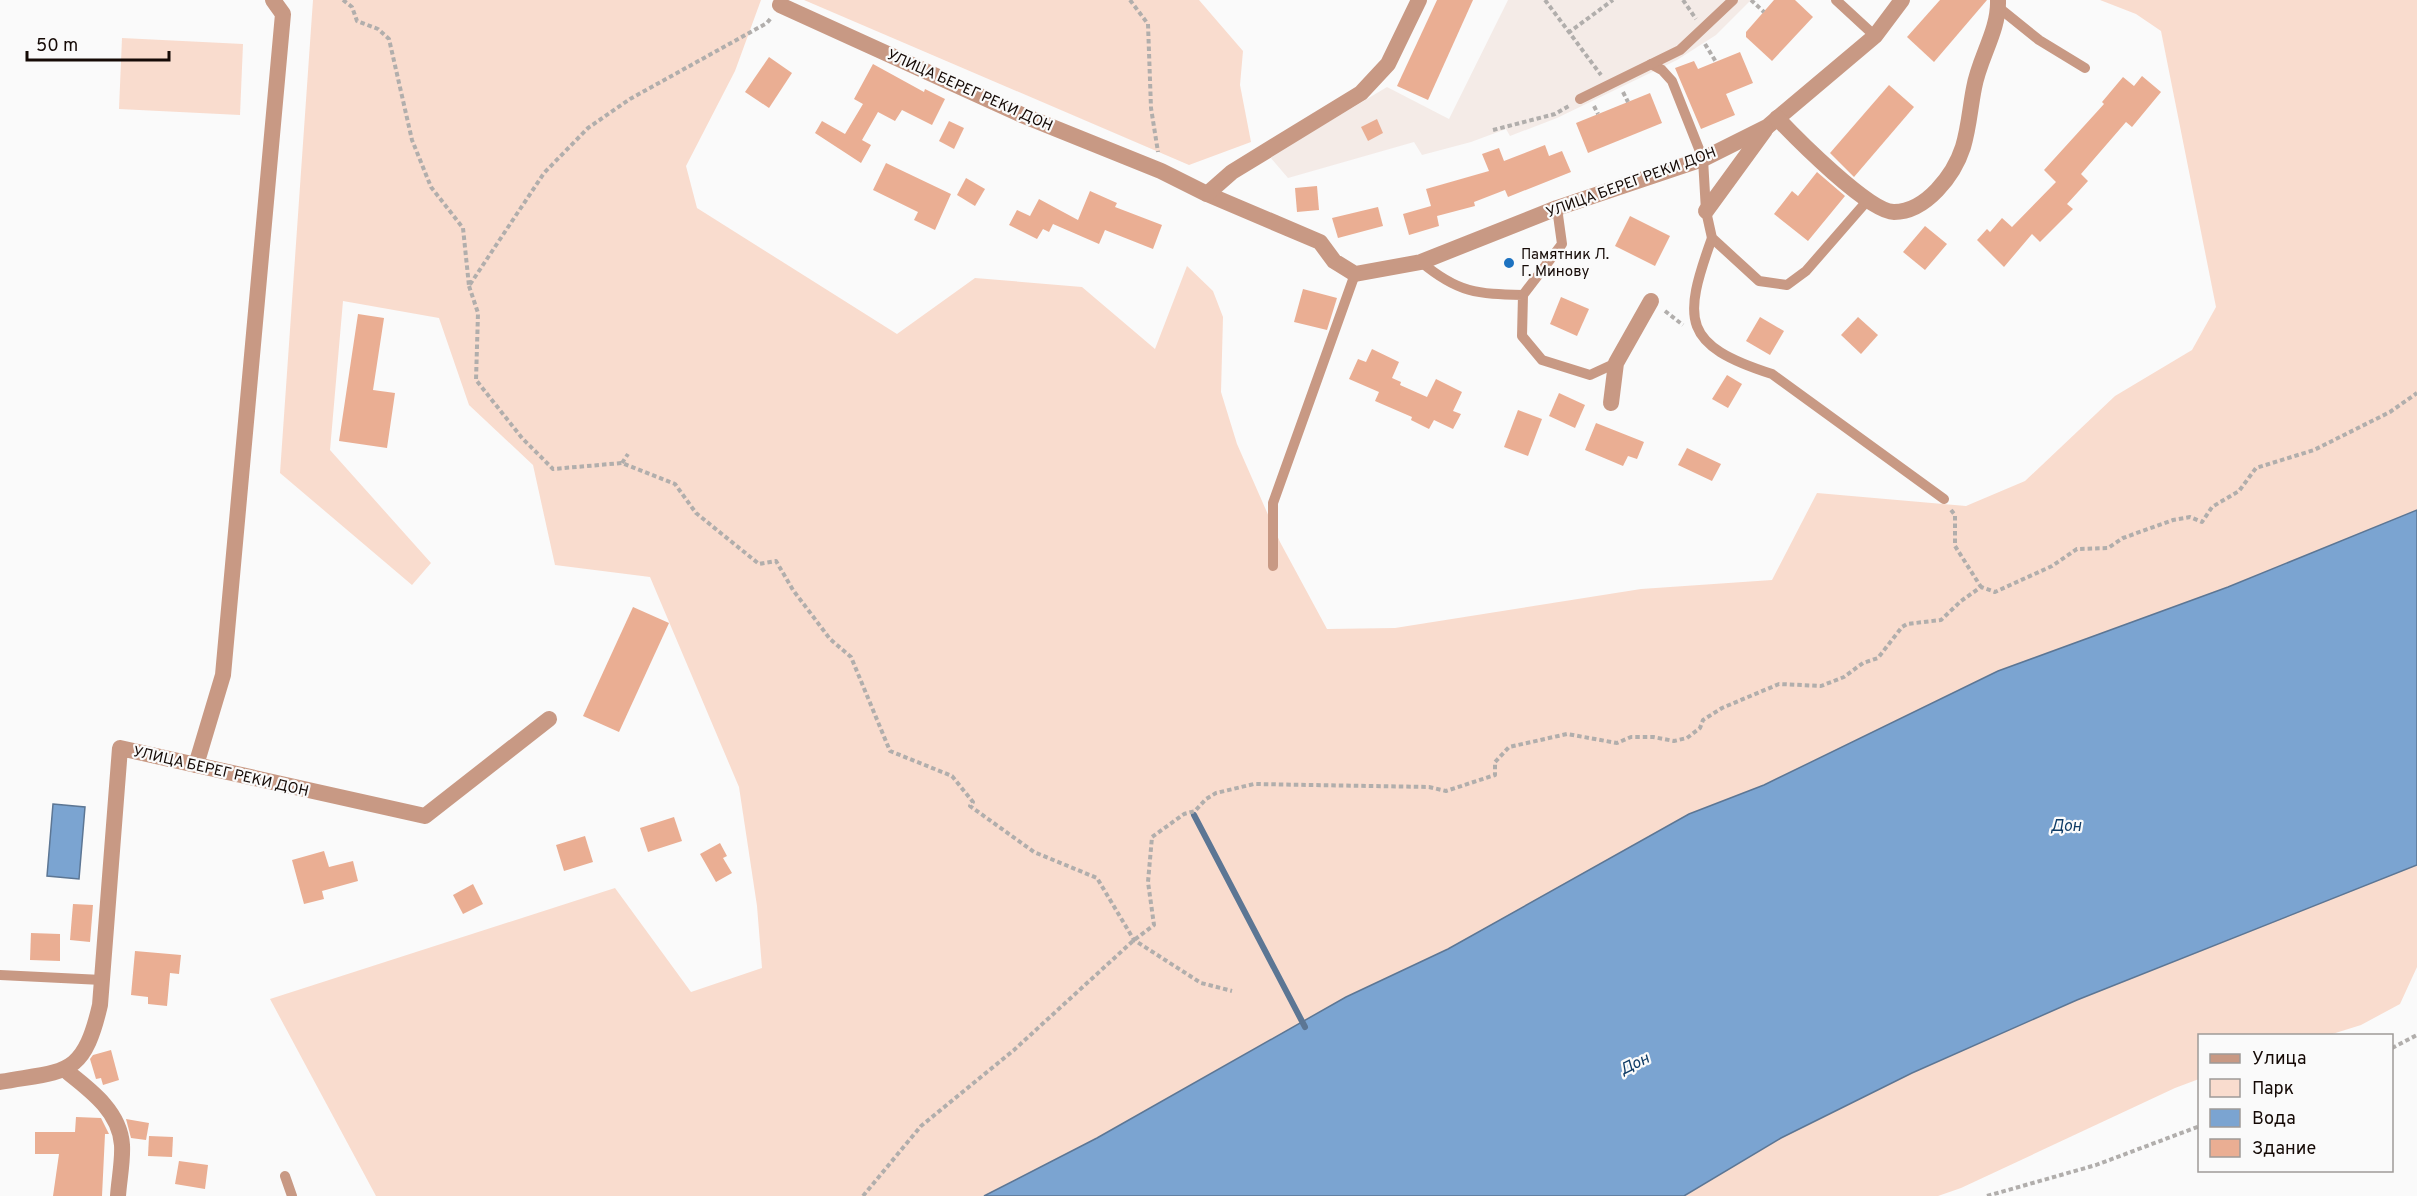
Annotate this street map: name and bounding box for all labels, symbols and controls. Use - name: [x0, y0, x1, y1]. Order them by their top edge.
- scale bar: [27, 24, 170, 62]
- text: 50 m: [36, 35, 78, 58]
- street label: УЛИЦА БЕРЕГ РЕКИ ДОН: [883, 46, 1055, 137]
- street label: УЛИЦА БЕРЕГ РЕКИ ДОН: [1544, 144, 1719, 223]
- place label: Памятник Л. Г. Минову: [1521, 246, 1609, 282]
- marker: Памятник Л. Г. Минову: [1502, 256, 1516, 270]
- street label: УЛИЦА БЕРЕГ РЕКИ ДОН: [131, 743, 310, 802]
- water label: Дон: [2051, 817, 2082, 837]
- legend: [2198, 1034, 2393, 1172]
- text: Улица: [2252, 1048, 2306, 1071]
- water label: Дон: [1617, 1049, 1654, 1080]
- text: Парк: [2252, 1078, 2294, 1101]
- text: Вода: [2252, 1108, 2296, 1131]
- text: Здание: [2252, 1138, 2316, 1161]

